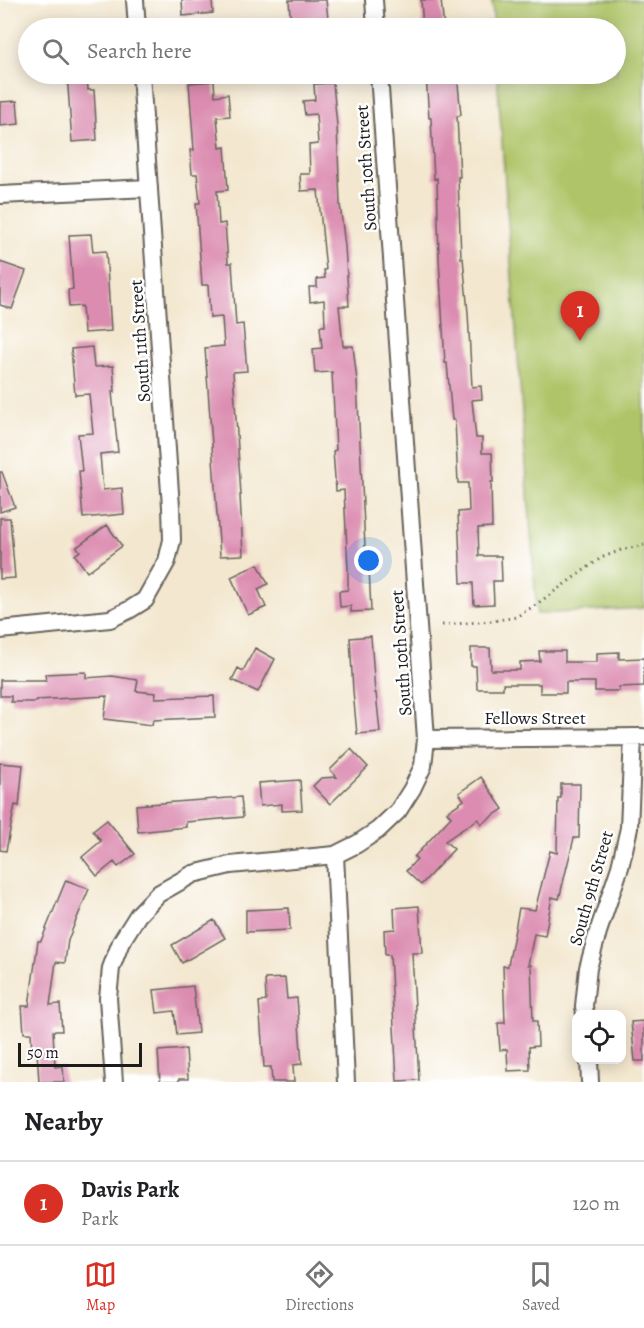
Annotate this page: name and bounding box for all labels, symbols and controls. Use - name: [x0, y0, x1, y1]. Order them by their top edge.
- search box: [18, 18, 626, 84]
- icon: search: [39, 35, 72, 68]
- text: Search here: [87, 36, 192, 66]
- street label: South 10th Street: [350, 104, 382, 232]
- street label: South 11th Street: [124, 279, 156, 403]
- pin: 1: [560, 292, 600, 341]
- your location: [354, 546, 383, 575]
- street label: South 10th Street: [385, 589, 417, 717]
- street label: Fellows Street: [484, 706, 586, 730]
- street label: South 9th Street: [563, 828, 619, 948]
- map controls: [572, 1010, 626, 1064]
- button: locate: [572, 1010, 626, 1064]
- scale bar: [18, 1040, 142, 1068]
- text: 50 m: [27, 1042, 59, 1064]
- text: Nearby: [24, 1104, 103, 1139]
- text: Davis Park: [81, 1175, 179, 1205]
- text: 1: [40, 1190, 47, 1217]
- text: 120 m: [572, 1190, 620, 1217]
- text: Park: [81, 1205, 119, 1232]
- tab: Map: [84, 1258, 117, 1316]
- tab: Directions: [285, 1258, 354, 1316]
- tab: Saved: [522, 1258, 560, 1316]

